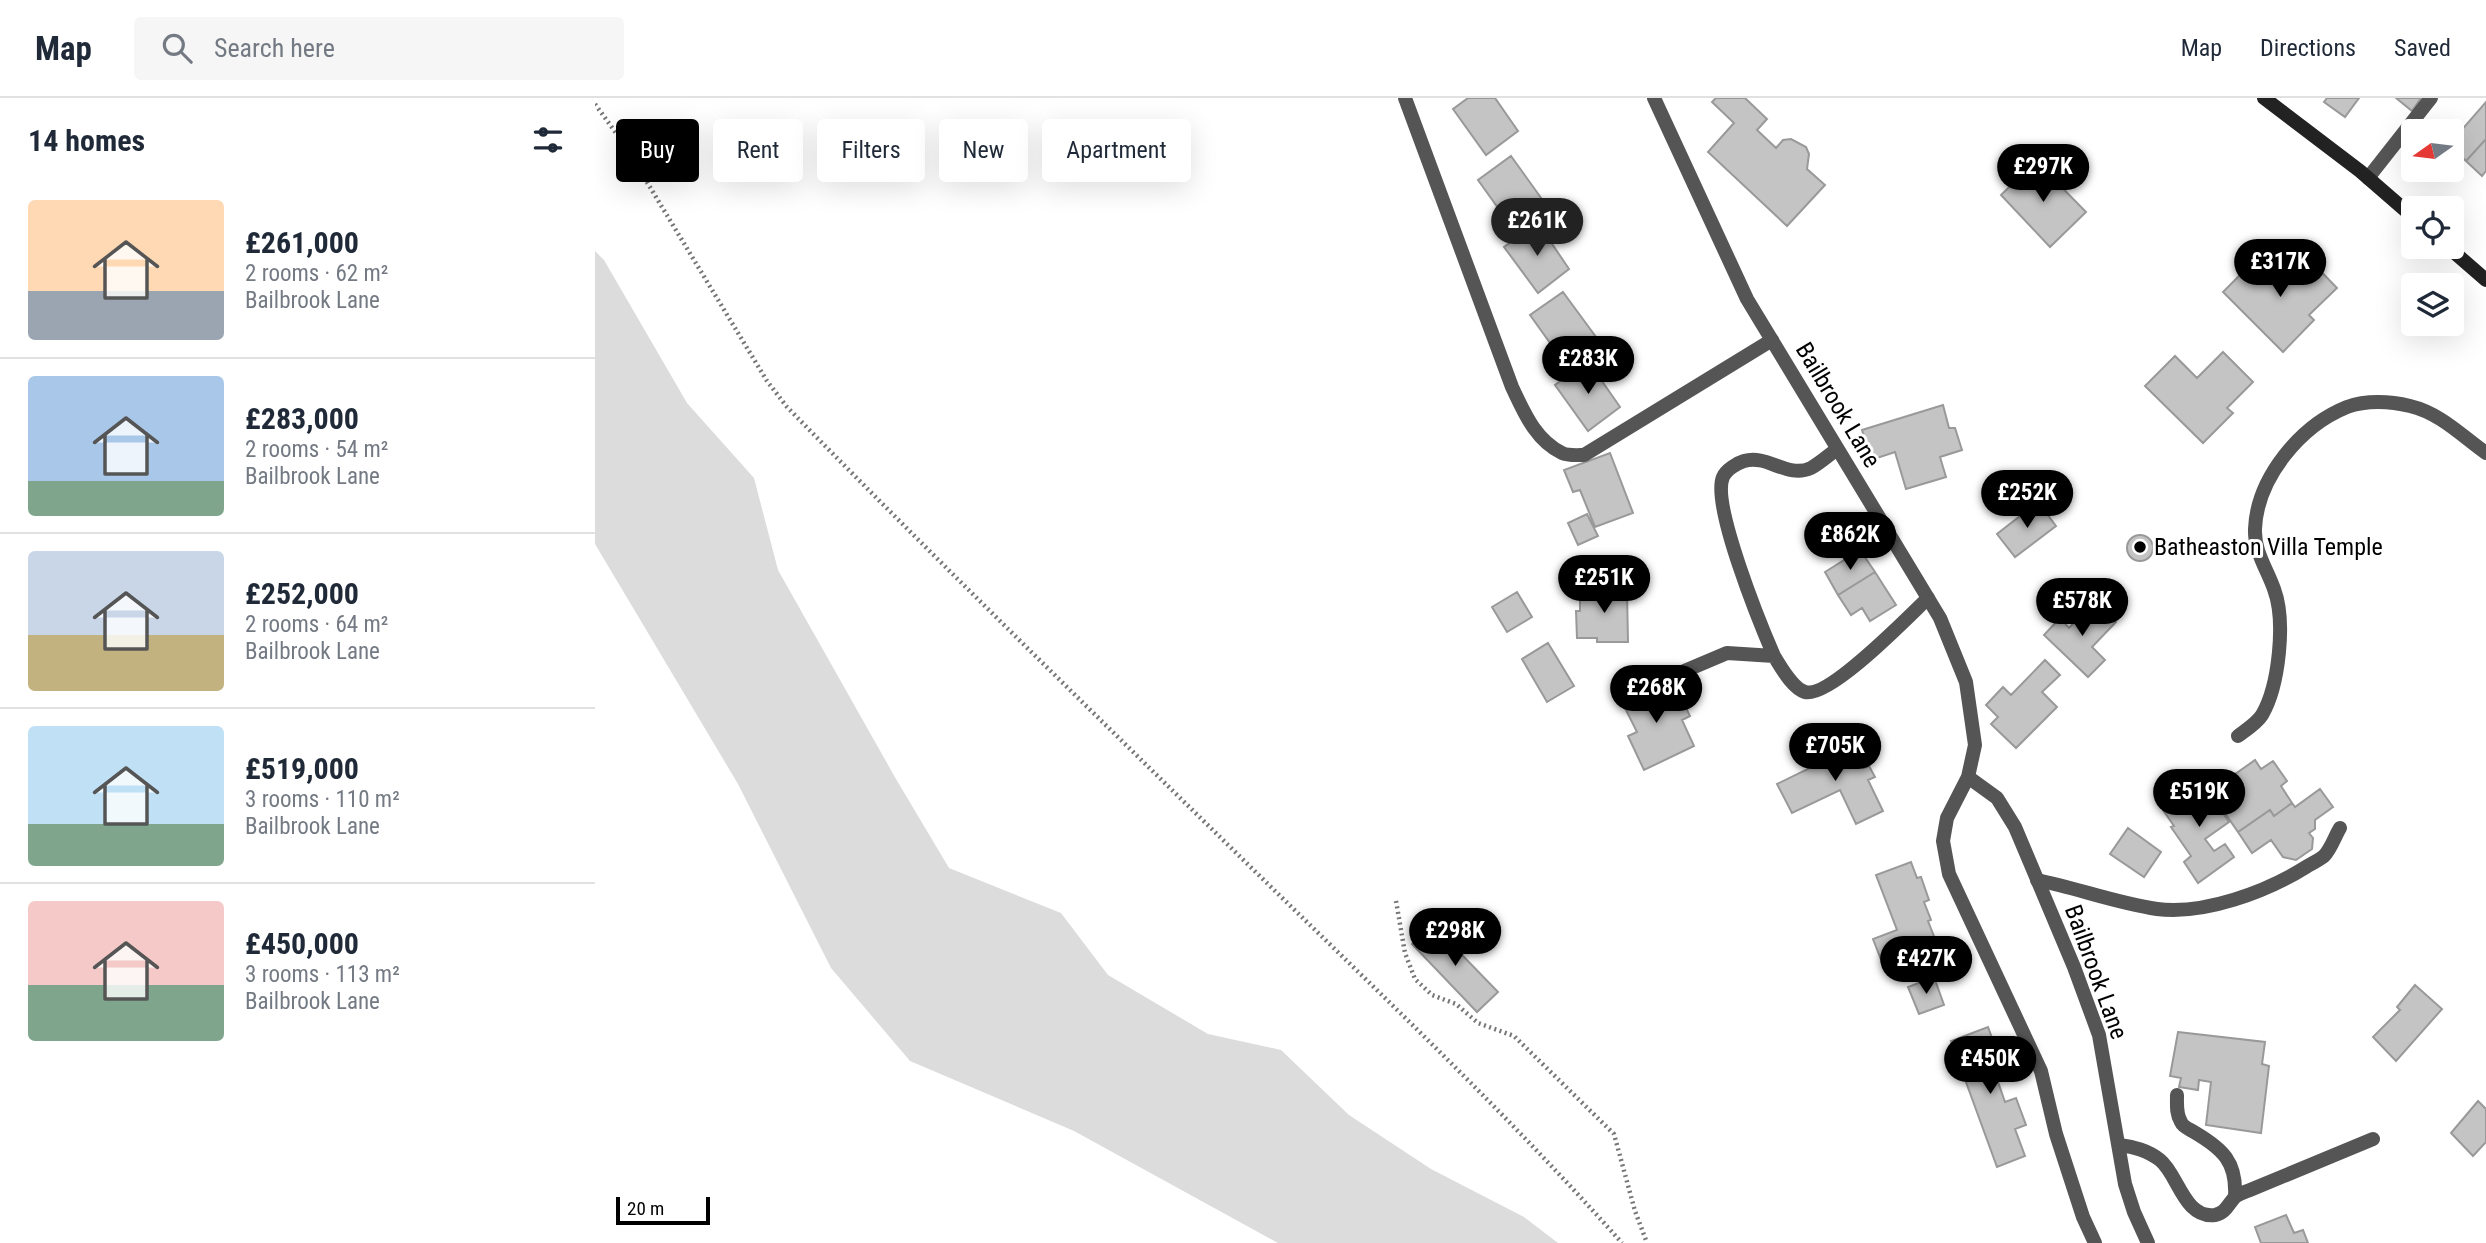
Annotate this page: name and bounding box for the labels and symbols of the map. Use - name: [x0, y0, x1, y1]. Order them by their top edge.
- north arrow: [2401, 119, 2464, 182]
- pin: £297K: [1994, 144, 2092, 204]
- pin: £261K: [1488, 198, 1586, 258]
- pin: £317K: [2231, 240, 2329, 299]
- pin: £283K: [1539, 336, 1637, 396]
- street label: Bailbrook Lane: [1790, 337, 1886, 473]
- pin: £252K: [1978, 470, 2076, 530]
- pin: £862K: [1801, 512, 1899, 572]
- place label: Batheaston Villa Temple: [2154, 533, 2383, 561]
- marker: Batheaston Villa Temple: [2132, 539, 2148, 555]
- pin: £251K: [1555, 556, 1653, 615]
- pin: £578K: [2033, 578, 2131, 638]
- pin: £268K: [1607, 666, 1705, 725]
- pin: £705K: [1786, 724, 1884, 783]
- pin: £519K: [2150, 770, 2248, 829]
- street label: Bailbrook Lane: [2059, 901, 2133, 1043]
- pin: £298K: [1406, 908, 1504, 968]
- pin: £427K: [1877, 936, 1975, 996]
- pin: £450K: [1941, 1037, 2039, 1096]
- scale bar: [616, 1194, 711, 1226]

